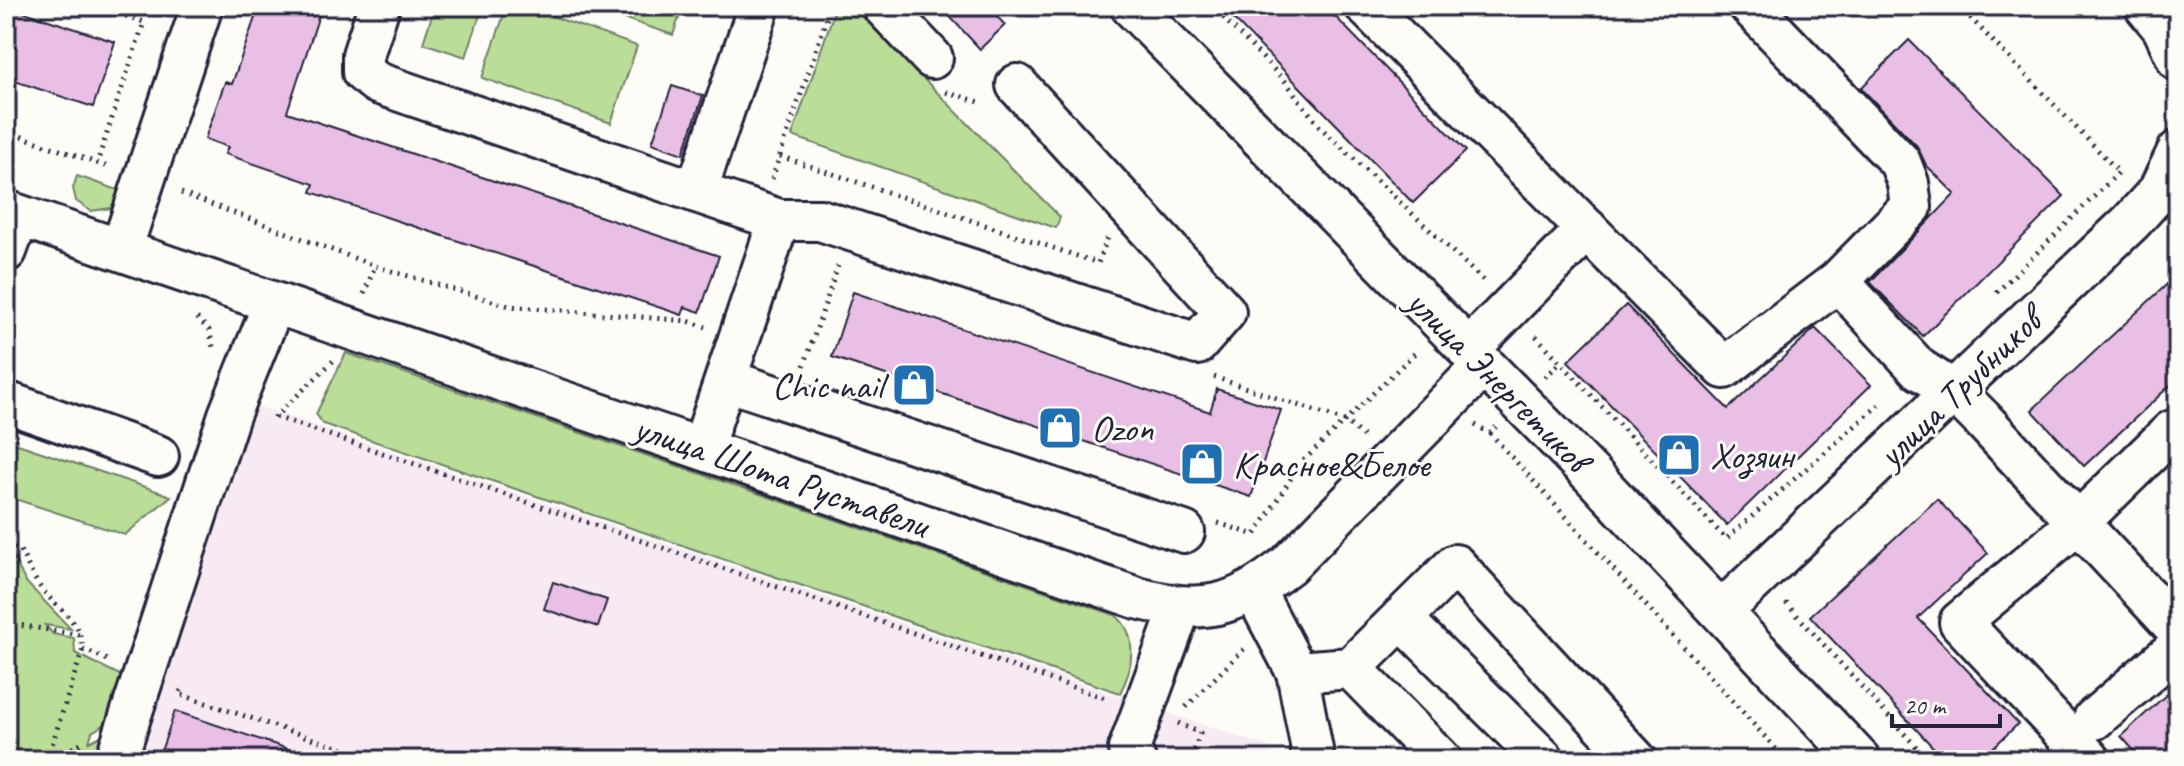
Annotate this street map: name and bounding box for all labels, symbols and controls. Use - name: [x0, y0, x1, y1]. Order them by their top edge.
- street label: улица Энергетиков: [1395, 277, 1603, 485]
- street label: улица Трубников: [1866, 292, 2057, 479]
- shop icon: Chic nail: [890, 361, 938, 409]
- place label: Chic nail: [772, 362, 890, 409]
- street label: улица Шота Руставели: [626, 403, 937, 549]
- shop icon: Ozon: [1036, 404, 1084, 452]
- place label: Ozon: [1091, 405, 1154, 452]
- shop icon: Хозяин: [1655, 431, 1703, 479]
- place label: Хозяин: [1710, 432, 1796, 479]
- shop icon: Красное&Белое: [1178, 440, 1226, 488]
- place label: Красное&Белое: [1233, 441, 1432, 488]
- scale bar: [1892, 678, 2000, 728]
- text: 20 m: [1904, 691, 1947, 721]

